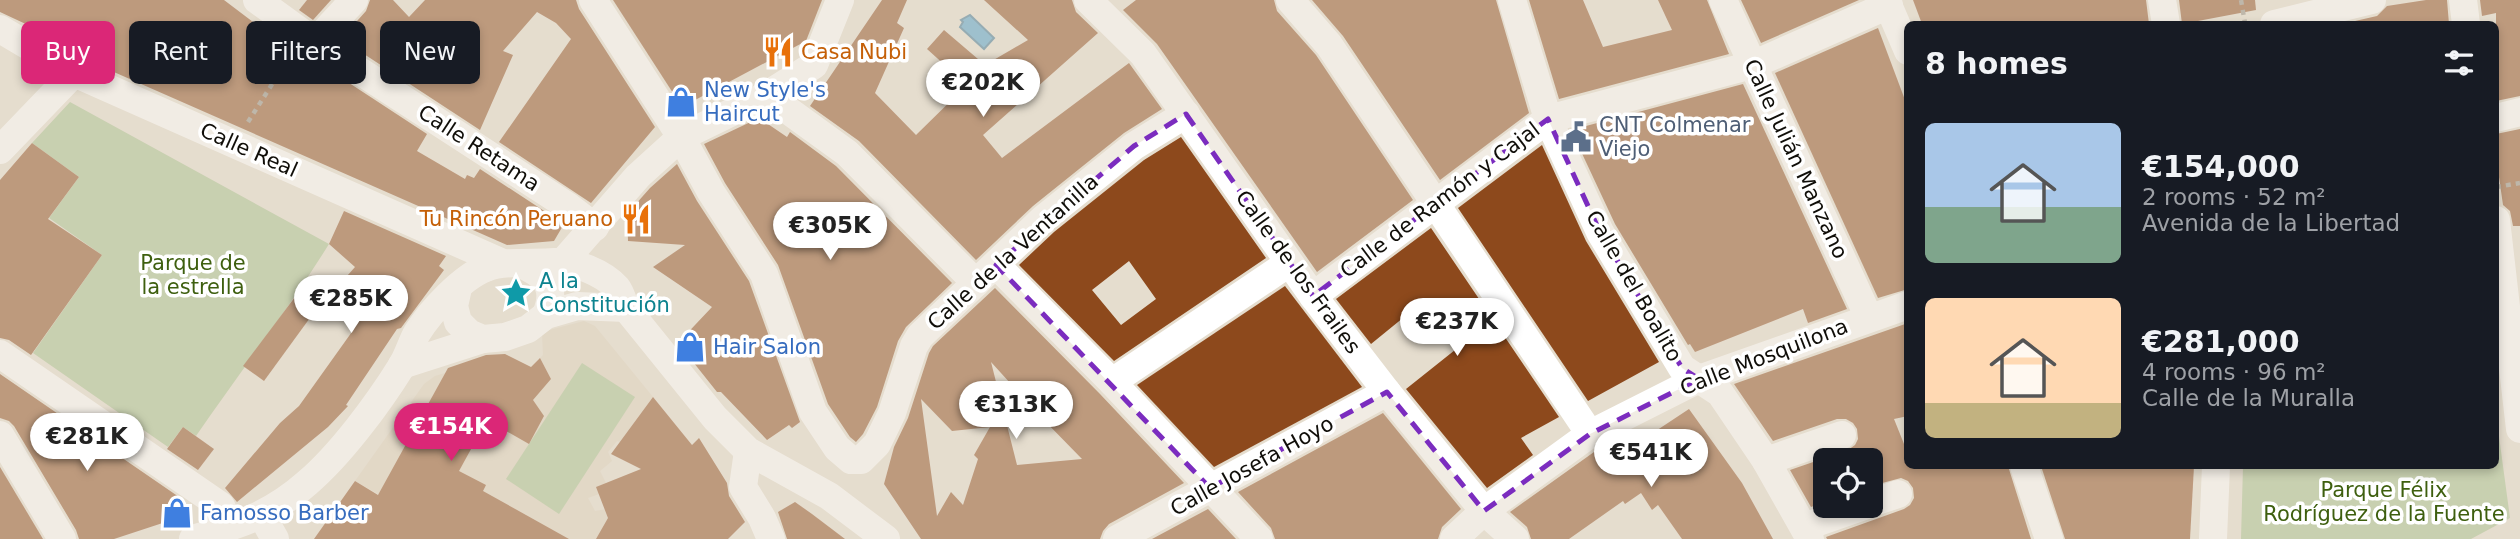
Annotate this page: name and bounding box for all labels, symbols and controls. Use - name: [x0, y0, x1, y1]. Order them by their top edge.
- chip: Buy: [21, 21, 115, 84]
- chip: Rent: [129, 21, 232, 84]
- chip: Filters: [246, 21, 366, 84]
- chip: New: [380, 21, 480, 84]
- restaurant icon: Casa Nubi: [761, 35, 795, 69]
- place label: Casa Nubi: [801, 40, 907, 64]
- icon: filters: [2440, 44, 2478, 82]
- text: 8 homes: [1925, 46, 2068, 81]
- street label: Calle Julián Manzano: [1739, 56, 1853, 262]
- pin: €202K: [934, 60, 1032, 119]
- text: €202K: [942, 69, 1024, 95]
- place label: New Style's Haircut: [704, 78, 826, 126]
- shop icon: New Style's Haircut: [664, 85, 698, 119]
- street label: Calle Retama: [414, 100, 544, 196]
- place label: CNT Colmenar Viejo: [1599, 113, 1751, 161]
- street label: Calle de Ramón y Cajal: [1336, 117, 1544, 283]
- street label: Calle Real: [197, 118, 301, 182]
- public building icon: CNT Colmenar Viejo: [1559, 120, 1593, 154]
- text: €154,000: [2142, 149, 2300, 184]
- icon: home: [1981, 151, 2065, 235]
- street label: Calle de la Ventanilla: [923, 169, 1103, 335]
- text: 2 rooms · 52 m²: [2142, 184, 2326, 210]
- street label: Calle de los Frailes: [1231, 186, 1365, 358]
- restaurant icon: Tu Rincón Peruano: [619, 202, 653, 236]
- pin: €305K: [781, 202, 879, 262]
- street label: Calle del Boalito: [1581, 206, 1687, 366]
- place label: Tu Rincón Peruano: [418, 207, 613, 231]
- text: Avenida de la Libertad: [2142, 210, 2400, 236]
- text: €305K: [789, 212, 871, 238]
- park label: Parque de la estrella: [140, 251, 246, 299]
- place label: A la Constitución: [539, 269, 670, 317]
- pin: €285K: [302, 276, 400, 335]
- place icon: A la Constitución: [499, 276, 533, 310]
- text: €285K: [310, 285, 392, 311]
- pin: €237K: [1408, 298, 1506, 358]
- text: €237K: [1416, 308, 1498, 334]
- street label: Calle Mosquilona: [1677, 314, 1851, 400]
- text: €281,000: [2142, 324, 2300, 359]
- icon: home: [1981, 326, 2065, 410]
- shop icon: Hair Salon: [673, 330, 707, 364]
- place label: Hair Salon: [713, 335, 821, 359]
- text: 4 rooms · 96 m²: [2142, 359, 2326, 385]
- pin: €313K: [967, 382, 1065, 441]
- text: Calle de la Muralla: [2142, 385, 2355, 411]
- text: €313K: [975, 391, 1057, 417]
- pin: €154K: [402, 404, 500, 463]
- street label: Calle Josefa Hoyo: [1166, 411, 1338, 521]
- text: €154K: [410, 413, 492, 439]
- pin: €281K: [38, 414, 136, 473]
- text: €281K: [46, 423, 128, 449]
- pin: €541K: [1602, 430, 1700, 489]
- text: €541K: [1610, 439, 1692, 465]
- map controls: [1813, 448, 1883, 518]
- button: locate: [1813, 448, 1883, 518]
- park label: Parque Félix Rodríguez de la Fuente: [2263, 478, 2505, 526]
- shop icon: Famosso Barber: [160, 496, 194, 530]
- place label: Famosso Barber: [200, 501, 369, 525]

